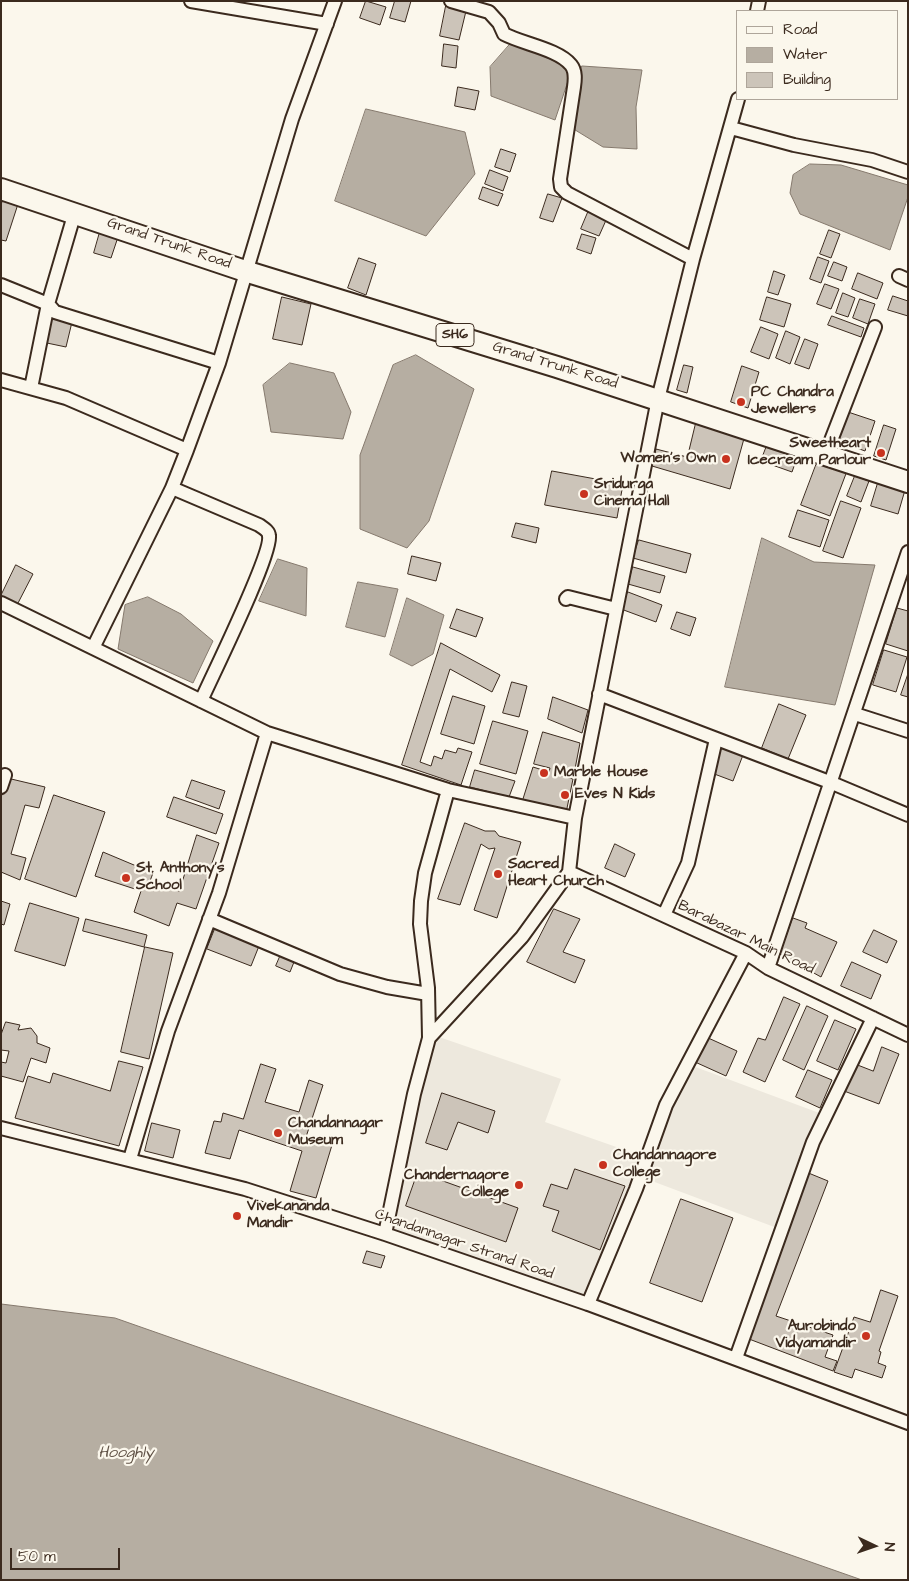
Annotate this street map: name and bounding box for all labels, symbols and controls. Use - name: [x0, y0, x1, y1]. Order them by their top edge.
- legend: [736, 10, 899, 100]
- text: Road: [783, 19, 817, 40]
- text: Water: [783, 44, 827, 65]
- text: Building: [783, 69, 831, 90]
- street label: Grand Trunk Road: [105, 214, 233, 274]
- road number: SH6: [436, 324, 474, 346]
- street label: Grand Trunk Road: [490, 338, 620, 394]
- place label: PC Chandra Jewellers: [751, 384, 834, 419]
- marker: PC Chandra Jewellers: [735, 396, 747, 408]
- place label: Sweetheart Icecream Parlour: [748, 435, 871, 470]
- marker: Sweetheart Icecream Parlour: [875, 447, 887, 459]
- place label: Women's Own: [621, 450, 716, 468]
- marker: Women's Own: [720, 453, 732, 465]
- place label: Sridurga Cinema Hall: [594, 476, 669, 511]
- marker: Sridurga Cinema Hall: [578, 488, 590, 500]
- place label: Marble House: [554, 764, 648, 782]
- marker: Marble House: [538, 767, 550, 779]
- place label: Eves N Kids: [575, 786, 655, 804]
- marker: Eves N Kids: [559, 789, 571, 801]
- place label: Sacred Heart Church: [508, 856, 604, 891]
- place label: St. Anthony's School: [136, 860, 225, 895]
- marker: Sacred Heart Church: [492, 868, 504, 880]
- marker: St. Anthony's School: [120, 872, 132, 884]
- street label: Barabazar Main Road: [675, 897, 817, 979]
- place label: Chandannagar Museum: [288, 1115, 383, 1150]
- marker: Chandannagar Museum: [272, 1127, 284, 1139]
- place label: Chandannagore College: [613, 1147, 717, 1182]
- marker: Chandannagore College: [597, 1159, 609, 1171]
- place label: Chandernagore College: [404, 1167, 509, 1202]
- marker: Chandernagore College: [513, 1179, 525, 1191]
- place label: Vivekananda Mandir: [247, 1198, 329, 1233]
- street label: Chandannagar Strand Road: [372, 1206, 556, 1284]
- marker: Vivekananda Mandir: [231, 1210, 243, 1222]
- place label: Aurobindo Vidyamandir: [776, 1318, 856, 1353]
- marker: Aurobindo Vidyamandir: [860, 1330, 872, 1342]
- water label: Hooghly: [98, 1444, 154, 1464]
- north arrow: [849, 1521, 899, 1571]
- scale bar: [12, 1538, 122, 1570]
- text: N: [879, 1542, 899, 1552]
- text: 50 m: [18, 1546, 56, 1567]

